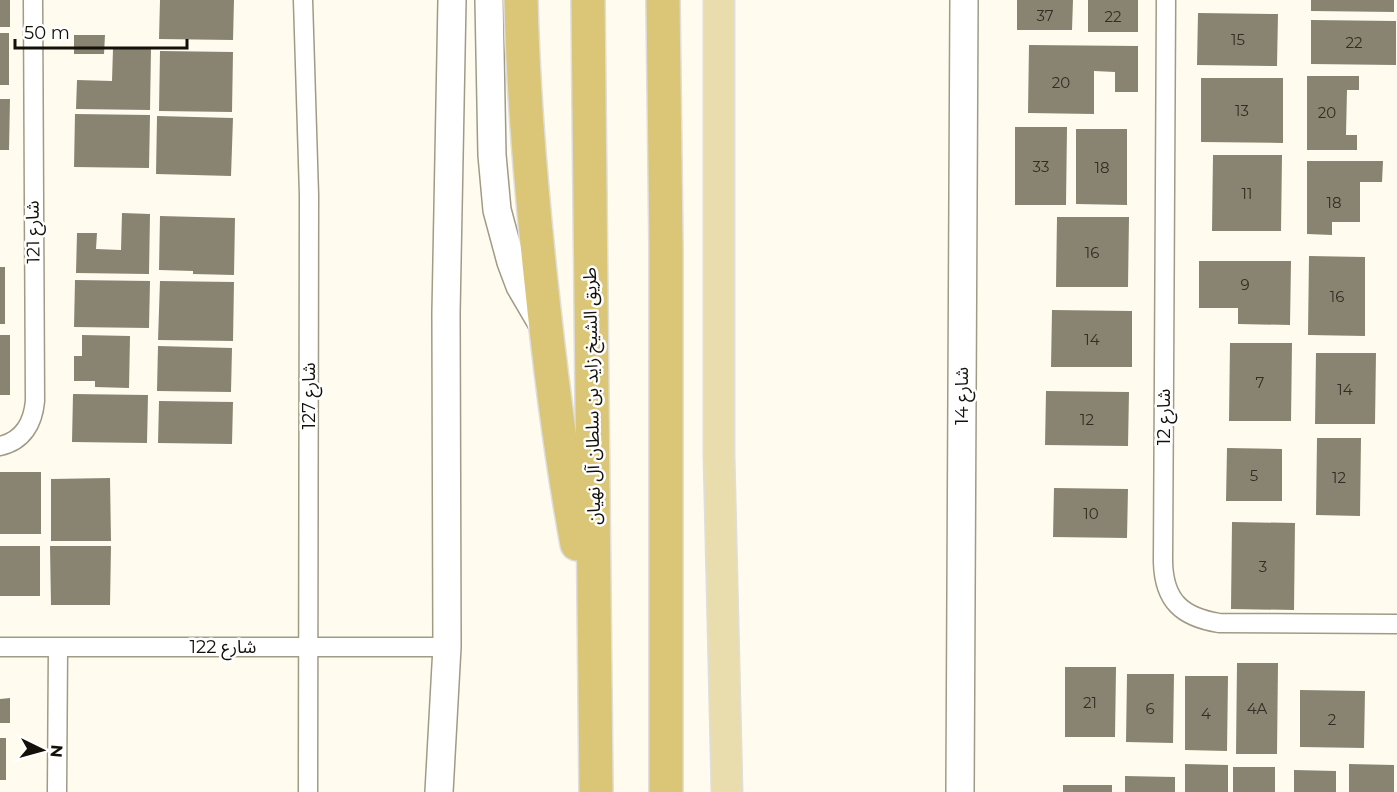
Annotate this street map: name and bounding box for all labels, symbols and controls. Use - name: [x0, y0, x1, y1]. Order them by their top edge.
- house number: 37: [1036, 6, 1054, 25]
- house number: 22: [1104, 7, 1122, 26]
- scale bar: [15, 12, 188, 50]
- text: 50 m: [24, 22, 70, 44]
- house number: 15: [1231, 30, 1245, 49]
- house number: 22: [1345, 33, 1363, 52]
- house number: 20: [1052, 73, 1070, 92]
- house number: 13: [1235, 101, 1249, 120]
- house number: 20: [1318, 103, 1336, 122]
- house number: 33: [1033, 157, 1049, 176]
- house number: 18: [1095, 158, 1110, 177]
- house number: 11: [1242, 184, 1252, 203]
- house number: 18: [1327, 193, 1342, 212]
- street label: شارع 121: [21, 200, 48, 264]
- house number: 16: [1085, 243, 1099, 262]
- street label: طريق الشيخ زايد بن سلطان آل نهيان: [579, 267, 607, 525]
- house number: 9: [1240, 275, 1250, 294]
- house number: 16: [1330, 287, 1344, 306]
- house number: 14: [1084, 330, 1100, 349]
- street label: شارع 127: [298, 362, 323, 430]
- street label: شارع 14: [951, 367, 976, 425]
- house number: 7: [1256, 373, 1265, 392]
- house number: 14: [1337, 380, 1353, 399]
- street label: شارع 12: [1153, 389, 1178, 445]
- house number: 12: [1080, 410, 1094, 429]
- house number: 5: [1250, 466, 1258, 485]
- house number: 12: [1332, 468, 1346, 487]
- house number: 10: [1083, 504, 1099, 523]
- house number: 3: [1259, 557, 1267, 576]
- street label: شارع 122: [190, 636, 256, 661]
- house number: 21: [1083, 693, 1097, 712]
- house number: 6: [1145, 699, 1155, 718]
- house number: 4A: [1247, 699, 1268, 718]
- house number: 4: [1201, 704, 1211, 723]
- house number: 2: [1328, 710, 1336, 729]
- north arrow: [12, 720, 72, 780]
- text: N: [46, 744, 66, 759]

